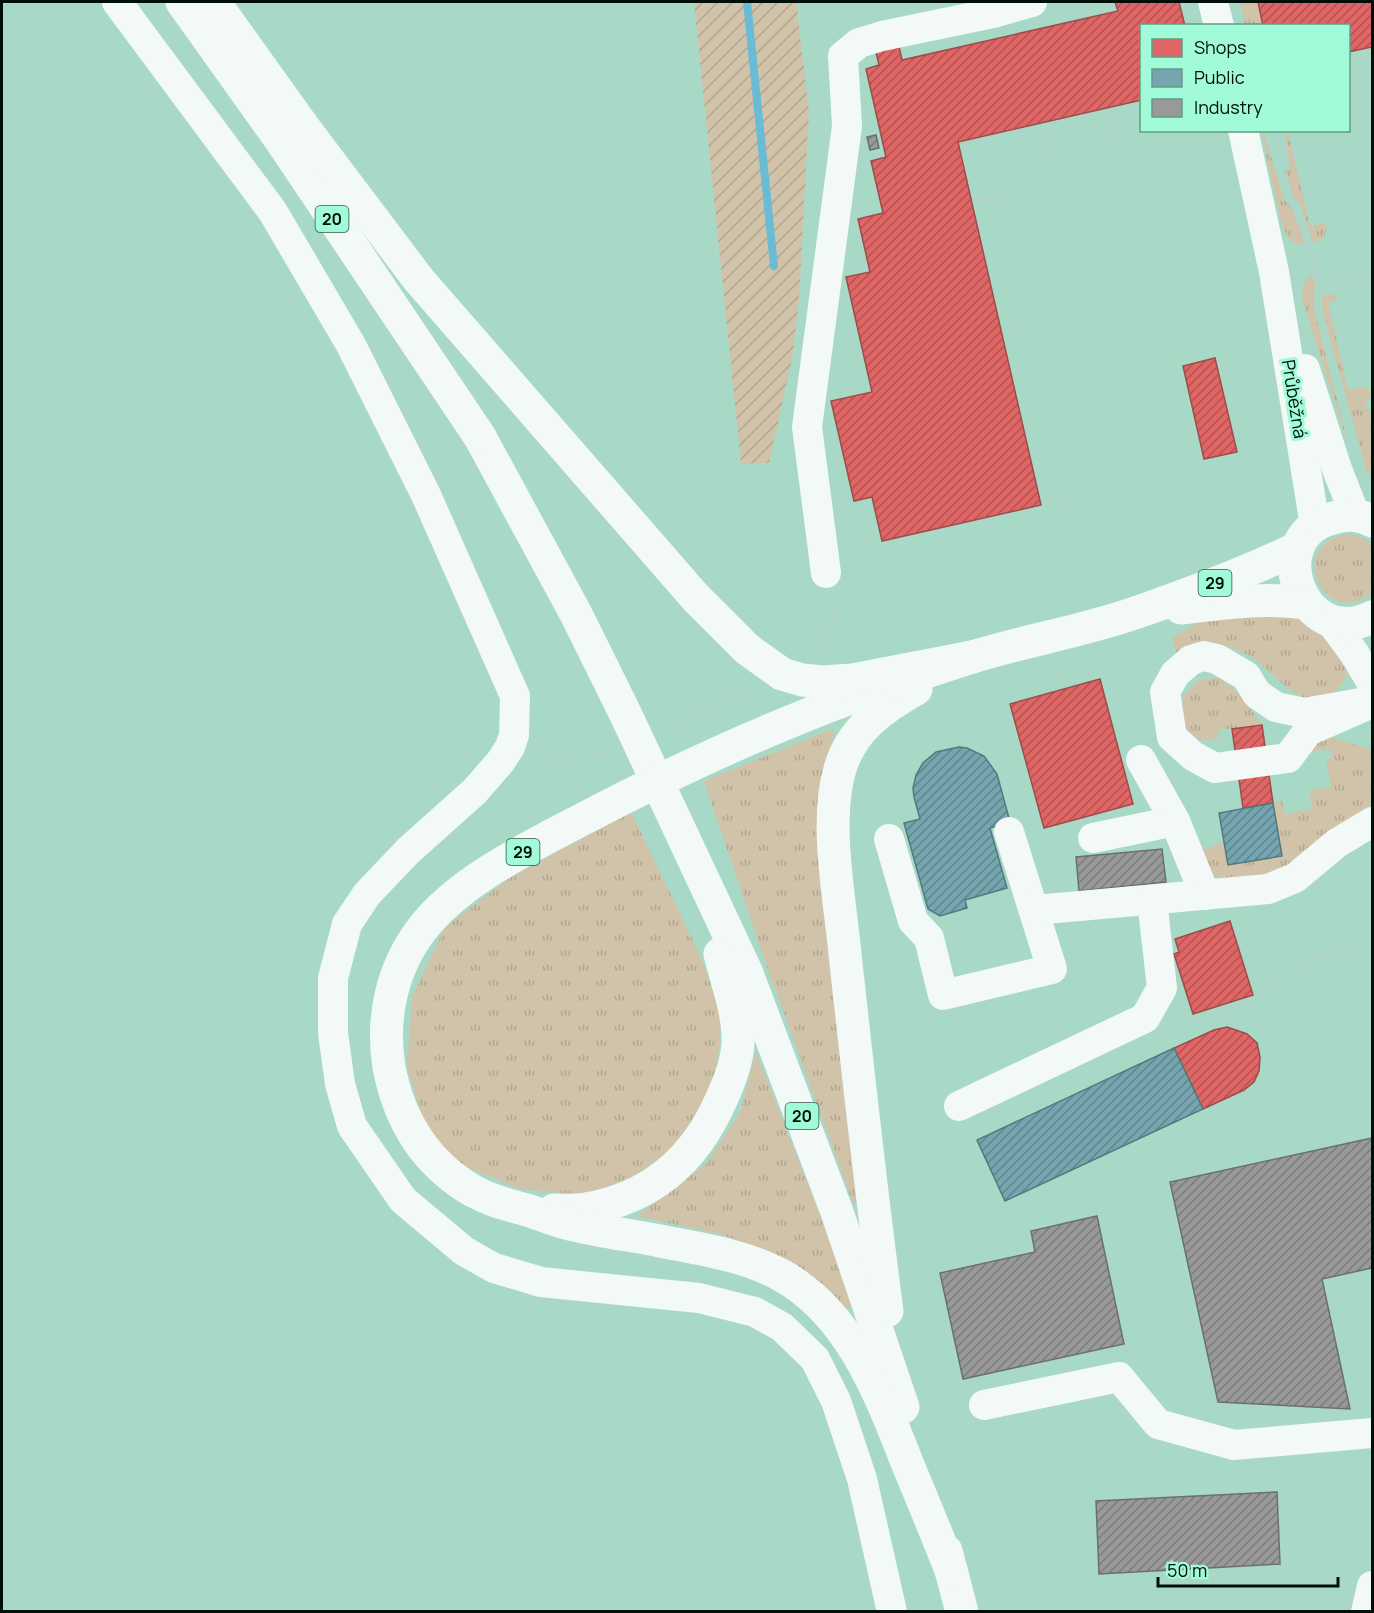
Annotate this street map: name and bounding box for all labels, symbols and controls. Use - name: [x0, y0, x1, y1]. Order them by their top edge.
- legend: [1140, 24, 1350, 132]
- text: Shops: [1194, 35, 1246, 59]
- text: Public: [1194, 65, 1245, 89]
- text: Industry: [1194, 95, 1263, 119]
- road number: 20: [316, 206, 348, 232]
- street label: Průběžná: [1277, 358, 1313, 440]
- road number: 29: [1198, 570, 1232, 596]
- road number: 29: [506, 839, 540, 865]
- road number: 20: [786, 1103, 818, 1129]
- scale bar: [1158, 1550, 1338, 1588]
- text: 50 m: [1167, 1558, 1207, 1582]

